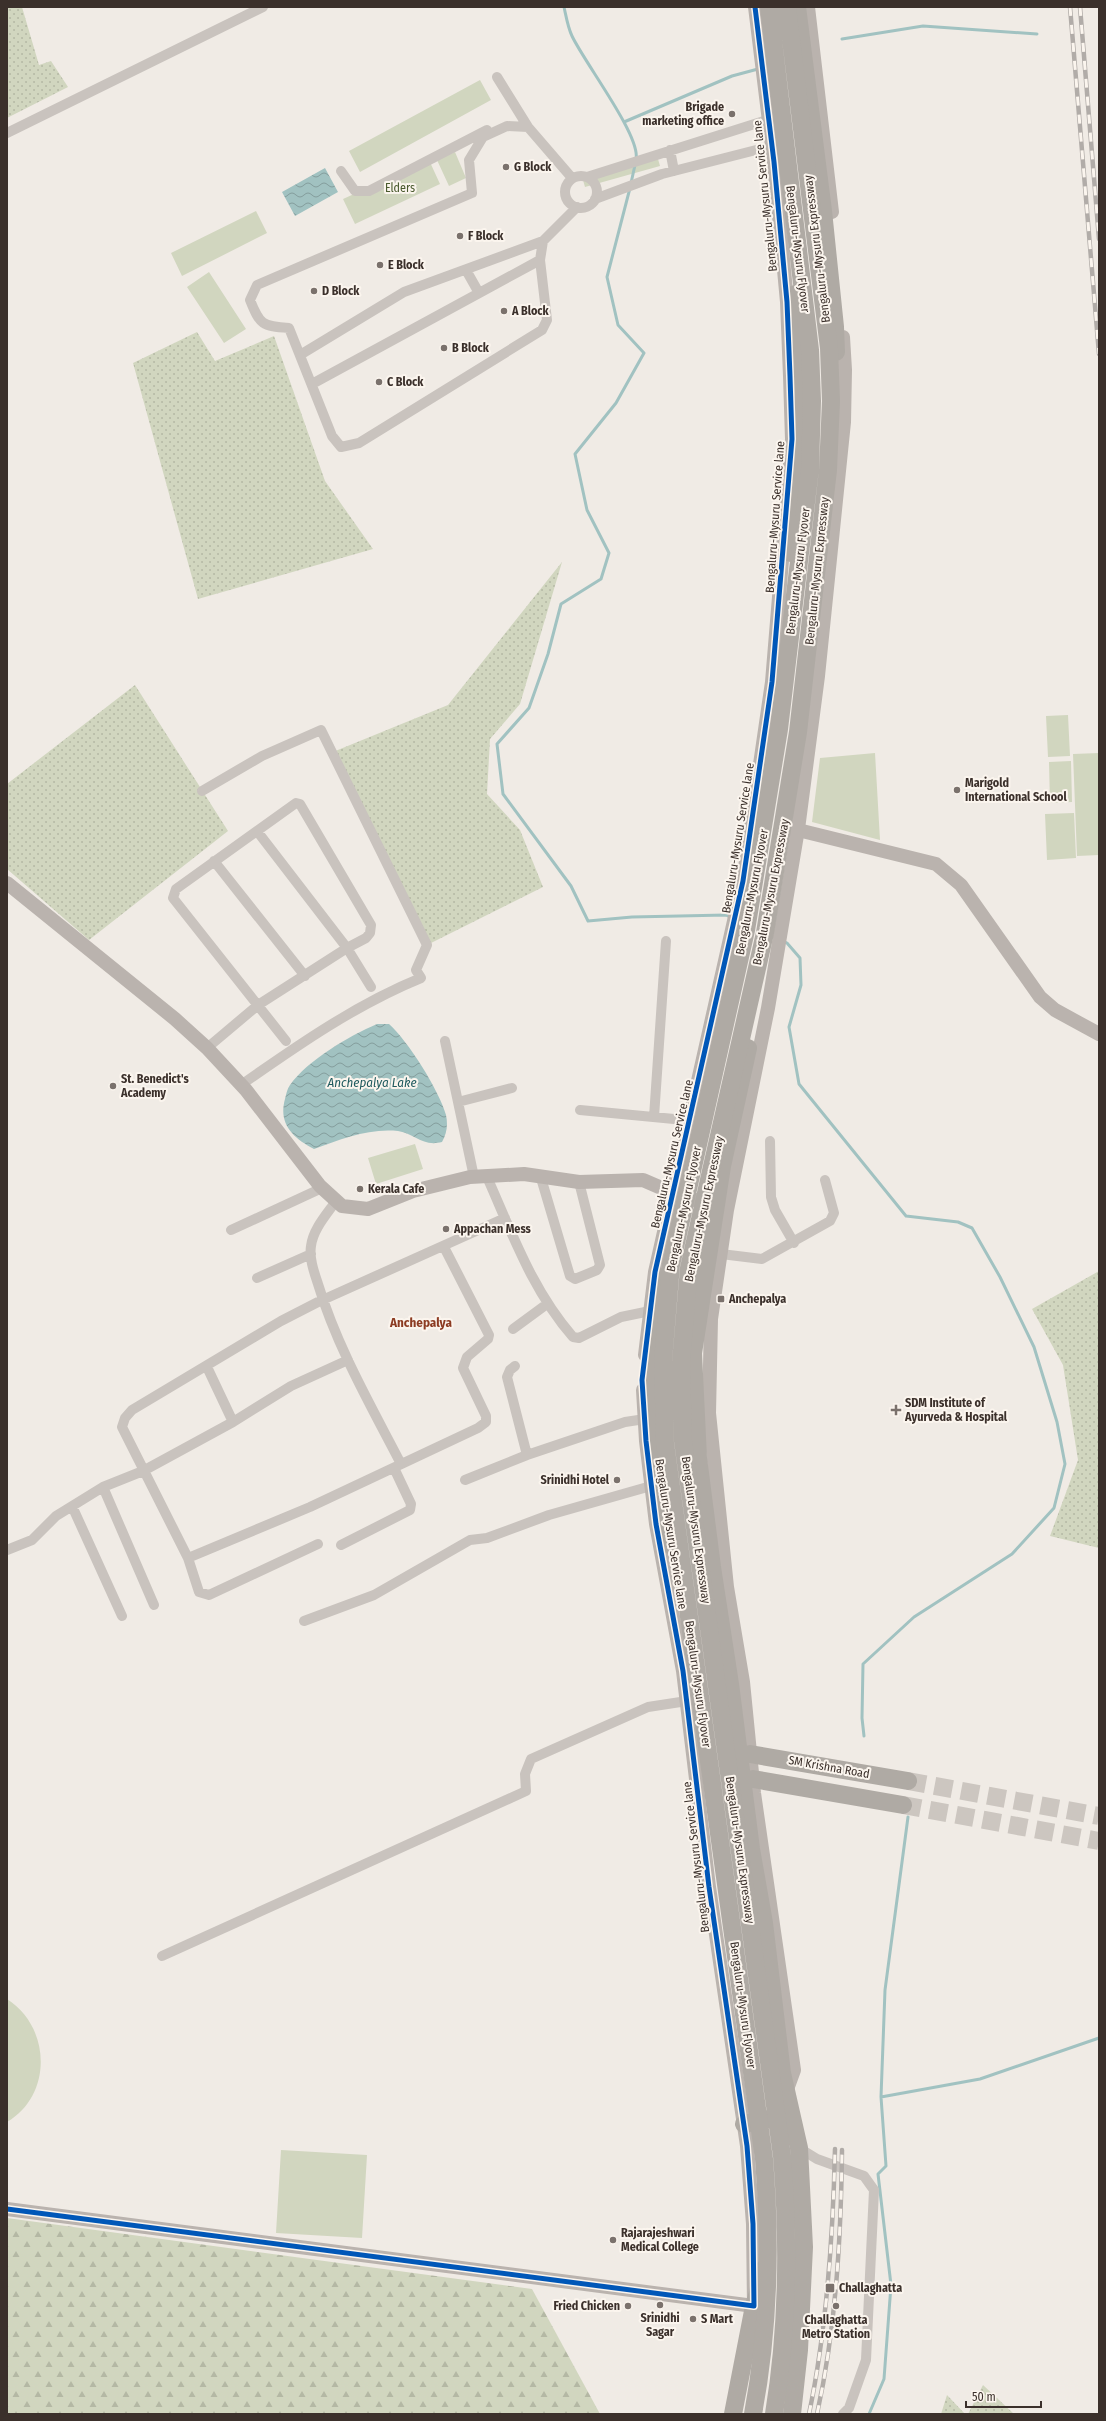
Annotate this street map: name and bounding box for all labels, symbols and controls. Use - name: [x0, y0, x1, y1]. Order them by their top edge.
- place label: Brigade marketing office: [642, 100, 724, 128]
- marker: Brigade marketing office: [727, 109, 737, 119]
- street label: Bengaluru-Mysuru Service lane: [750, 120, 780, 272]
- place label: G Block: [514, 160, 552, 174]
- marker: G Block: [501, 162, 511, 172]
- street label: Bengaluru-Mysuru Expressway: [801, 174, 833, 324]
- park label: Elders: [385, 181, 415, 195]
- street label: Bengaluru-Mysuru Flyover: [783, 185, 813, 314]
- place label: F Block: [468, 229, 504, 243]
- marker: F Block: [455, 231, 465, 241]
- place label: E Block: [388, 258, 425, 272]
- marker: E Block: [375, 260, 385, 270]
- place label: D Block: [322, 284, 360, 298]
- marker: D Block: [309, 286, 319, 296]
- place label: A Block: [511, 304, 550, 318]
- marker: A Block: [499, 306, 509, 316]
- place label: B Block: [452, 341, 490, 355]
- marker: B Block: [439, 343, 449, 353]
- place label: C Block: [387, 375, 424, 389]
- marker: C Block: [374, 377, 384, 387]
- street label: Bengaluru-Mysuru Service lane: [763, 441, 787, 593]
- street label: Bengaluru-Mysuru Expressway: [802, 496, 832, 646]
- street label: Bengaluru-Mysuru Flyover: [783, 506, 813, 635]
- street label: Bengaluru-Mysuru Service lane: [719, 762, 757, 914]
- place label: Marigold International School: [965, 776, 1067, 804]
- marker: Marigold International School: [952, 785, 962, 795]
- street label: Bengaluru-Mysuru Expressway: [750, 817, 792, 966]
- street label: Bengaluru-Mysuru Flyover: [733, 827, 771, 956]
- place label: St. Benedict's Academy: [120, 1072, 189, 1100]
- water label: Anchepalya Lake: [326, 1075, 417, 1090]
- street label: Bengaluru-Mysuru Service lane: [648, 1078, 696, 1230]
- marker: St. Benedict's Academy: [108, 1081, 118, 1091]
- street label: Bengaluru-Mysuru Expressway: [682, 1134, 726, 1283]
- street label: Bengaluru-Mysuru Flyover: [664, 1144, 704, 1273]
- place label: Kerala Cafe: [368, 1182, 424, 1196]
- marker: Kerala Cafe: [355, 1184, 365, 1194]
- place label: Appachan Mess: [453, 1222, 532, 1236]
- marker: Appachan Mess: [441, 1224, 451, 1234]
- place label: Anchepalya: [728, 1292, 786, 1306]
- marker: Anchepalya: [716, 1294, 726, 1304]
- district label: Anchepalya: [389, 1315, 453, 1330]
- place label: SDM Institute of Ayurveda & Hospital: [904, 1396, 1008, 1424]
- marker: SDM Institute of Ayurveda & Hospital: [890, 1404, 902, 1416]
- street label: Bengaluru-Mysuru Expressway: [679, 1455, 713, 1605]
- street label: Bengaluru-Mysuru Service lane: [652, 1458, 690, 1610]
- place label: Srinidhi Hotel: [540, 1473, 610, 1487]
- marker: Srinidhi Hotel: [612, 1475, 622, 1485]
- street label: Bengaluru-Mysuru Flyover: [682, 1620, 714, 1749]
- street label: SM Krishna Road: [787, 1753, 871, 1781]
- street label: Bengaluru-Mysuru Expressway: [723, 1775, 757, 1925]
- street label: Bengaluru-Mysuru Service lane: [680, 1781, 712, 1933]
- street label: Bengaluru-Mysuru Flyover: [727, 1941, 759, 2070]
- place label: Rajarajeshwari Medical College: [621, 2226, 699, 2254]
- marker: Rajarajeshwari Medical College: [608, 2235, 618, 2245]
- place label: Challaghatta: [839, 2281, 902, 2295]
- marker: Challaghatta: [824, 2282, 836, 2294]
- place label: Fried Chicken: [553, 2299, 620, 2313]
- marker: Srinidhi Sagar: [655, 2300, 665, 2310]
- marker: Fried Chicken: [623, 2301, 633, 2311]
- marker: Challaghatta Metro Station: [831, 2301, 841, 2311]
- place label: Srinidhi Sagar: [640, 2311, 680, 2339]
- place label: S Mart: [701, 2312, 734, 2326]
- place label: Challaghatta Metro Station: [802, 2313, 870, 2341]
- marker: S Mart: [688, 2314, 698, 2324]
- scale bar: [966, 2383, 1041, 2409]
- text: 50 m: [972, 2390, 996, 2404]

